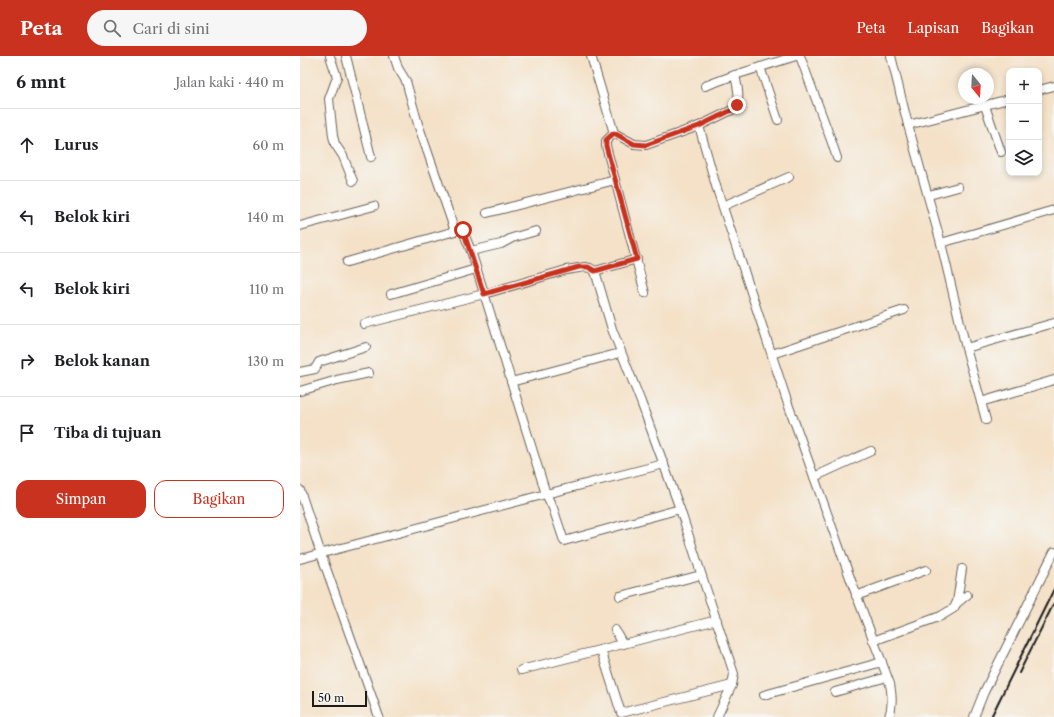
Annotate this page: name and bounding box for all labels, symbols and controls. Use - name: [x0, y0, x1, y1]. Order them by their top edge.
- search box: [87, 10, 367, 46]
- text: Peta: [20, 17, 63, 40]
- icon: search: [101, 17, 123, 39]
- text: Cari di sini: [133, 19, 210, 38]
- text: Peta: [856, 19, 886, 37]
- text: Lapisan: [908, 19, 959, 37]
- text: Bagikan: [981, 19, 1034, 37]
- north arrow: [958, 68, 994, 104]
- map controls: [1006, 68, 1042, 176]
- button: +: [1006, 68, 1042, 104]
- text: 6 mnt: [16, 72, 66, 92]
- text: Jalan kaki · 440 m: [175, 74, 284, 90]
- route end: [728, 96, 746, 114]
- button: −: [1006, 104, 1042, 140]
- icon: ahead: [16, 134, 38, 156]
- text: Lurus: [54, 135, 99, 154]
- text: 60 m: [253, 137, 284, 153]
- button: layers: [1006, 140, 1042, 176]
- icon: left: [16, 206, 38, 228]
- text: Belok kiri: [54, 207, 130, 226]
- text: 140 m: [247, 209, 284, 225]
- route start: [454, 221, 472, 239]
- icon: left: [16, 278, 38, 300]
- text: Belok kiri: [54, 279, 130, 298]
- text: 110 m: [249, 281, 284, 297]
- icon: right: [16, 350, 38, 372]
- text: Belok kanan: [54, 351, 150, 370]
- text: 130 m: [248, 353, 284, 369]
- icon: arrive: [16, 422, 38, 444]
- text: Tiba di tujuan: [54, 423, 162, 442]
- button: Simpan: [16, 480, 146, 518]
- button: Bagikan: [154, 480, 284, 518]
- scale bar: [312, 689, 367, 708]
- text: 50 m: [318, 691, 344, 705]

